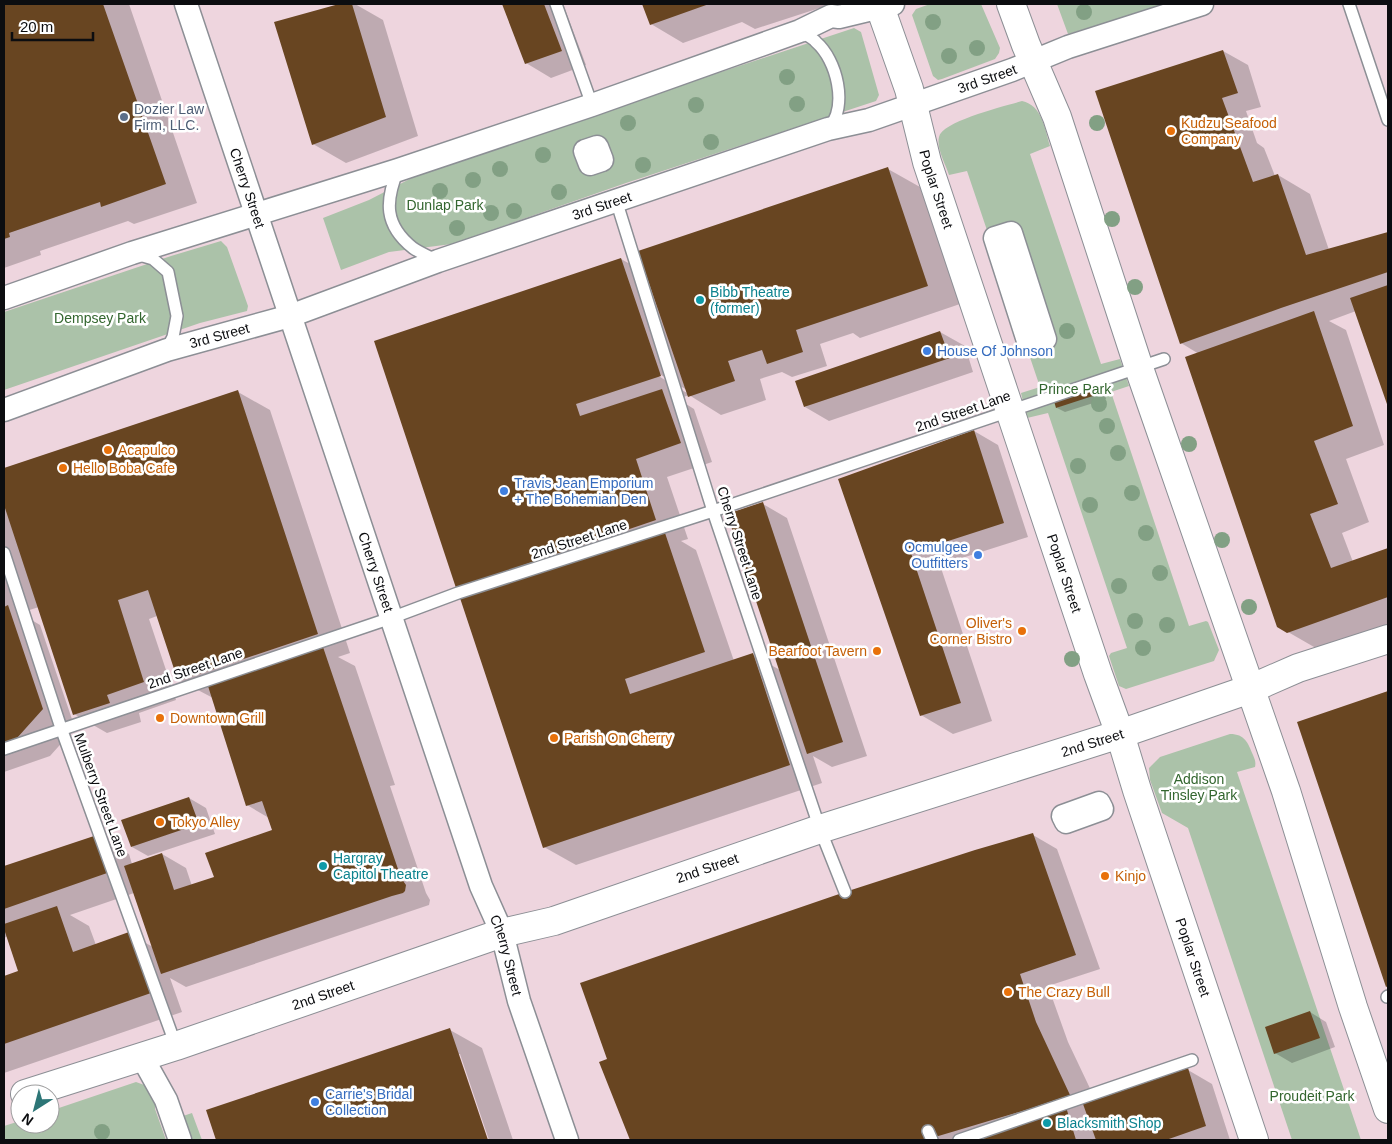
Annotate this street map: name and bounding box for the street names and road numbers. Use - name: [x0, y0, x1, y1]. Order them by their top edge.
- street label: 3rd Street: [955, 61, 1019, 96]
- street label: Cherry Street: [227, 146, 268, 230]
- street label: Poplar Street: [916, 148, 957, 231]
- street label: 3rd Street: [570, 188, 634, 223]
- street label: 3rd Street: [188, 320, 251, 351]
- street label: 2nd Street Lane: [913, 387, 1013, 435]
- street label: Cherry Street Lane: [714, 484, 766, 602]
- street label: 2nd Street Lane: [529, 516, 629, 562]
- street label: Cherry Street: [355, 530, 397, 614]
- street label: Poplar Street: [1044, 532, 1085, 615]
- street label: 2nd Street Lane: [145, 644, 245, 692]
- street label: 2nd Street: [1059, 725, 1126, 760]
- street label: Mulberry Street Lane: [71, 731, 131, 859]
- street label: 2nd Street: [674, 850, 741, 886]
- street label: Cherry Street: [487, 912, 525, 997]
- street label: Poplar Street: [1172, 916, 1214, 999]
- street label: 2nd Street: [290, 977, 356, 1013]

